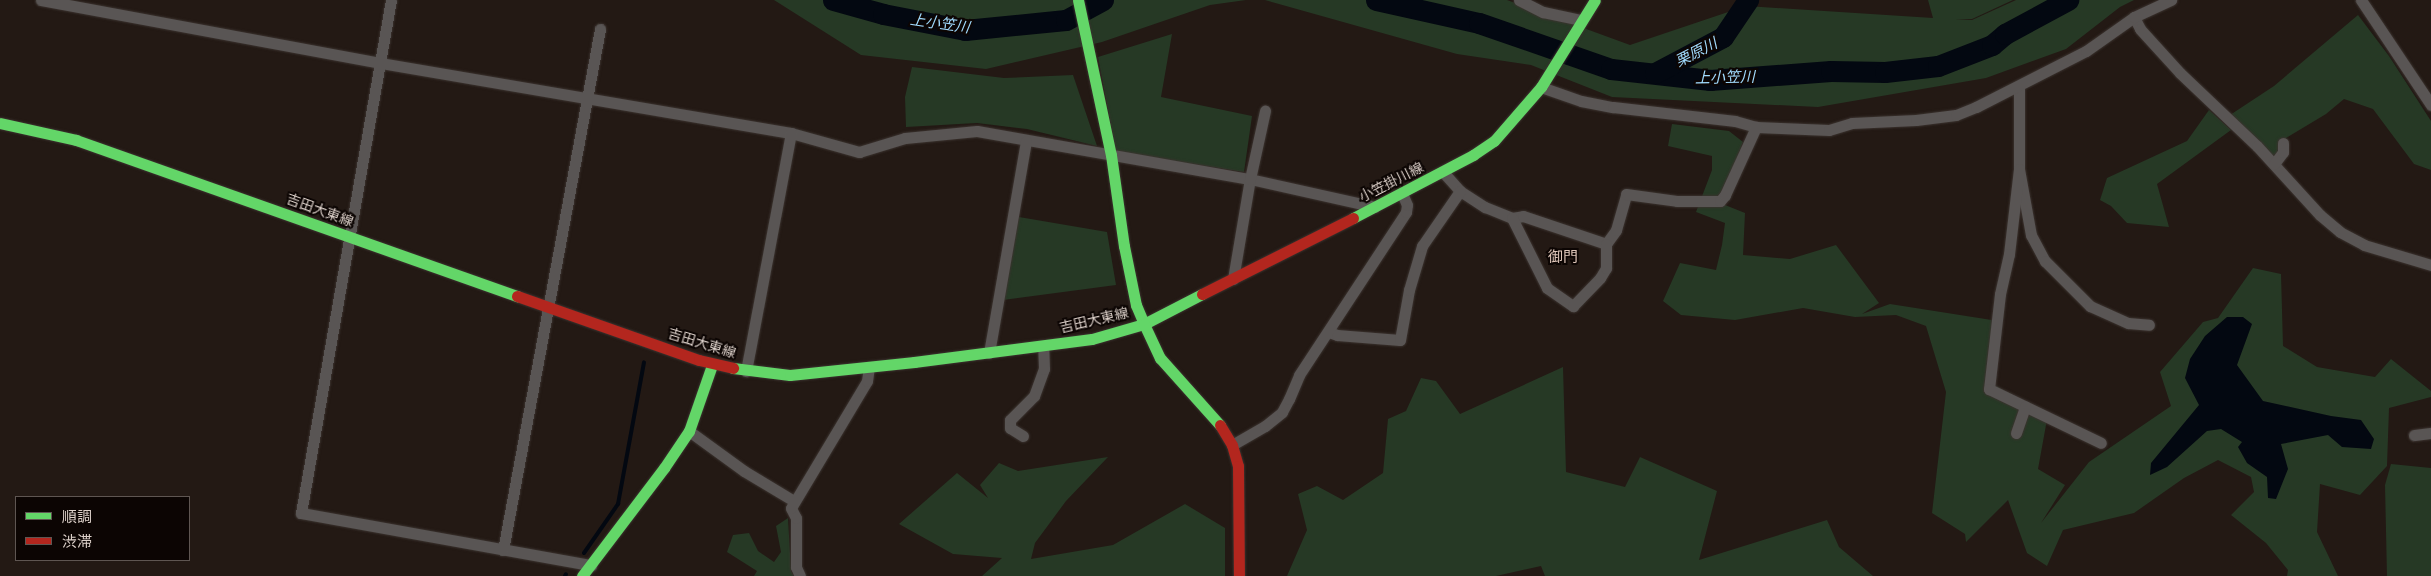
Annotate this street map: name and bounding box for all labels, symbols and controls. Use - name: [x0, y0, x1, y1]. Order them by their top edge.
- water label: 上小笠川: [909, 10, 971, 36]
- water label: 栗原川: [1672, 34, 1720, 70]
- water label: 上小笠川: [1695, 67, 1755, 87]
- street label: 小笠掛川線: [1356, 159, 1426, 205]
- street label: 吉田大東線: [284, 190, 356, 230]
- district label: 御門: [1548, 248, 1578, 266]
- street label: 吉田大東線: [1058, 304, 1130, 336]
- street label: 吉田大東線: [666, 325, 738, 361]
- legend: [15, 496, 190, 561]
- text: 順調: [62, 506, 92, 526]
- text: 渋滞: [62, 531, 92, 551]

